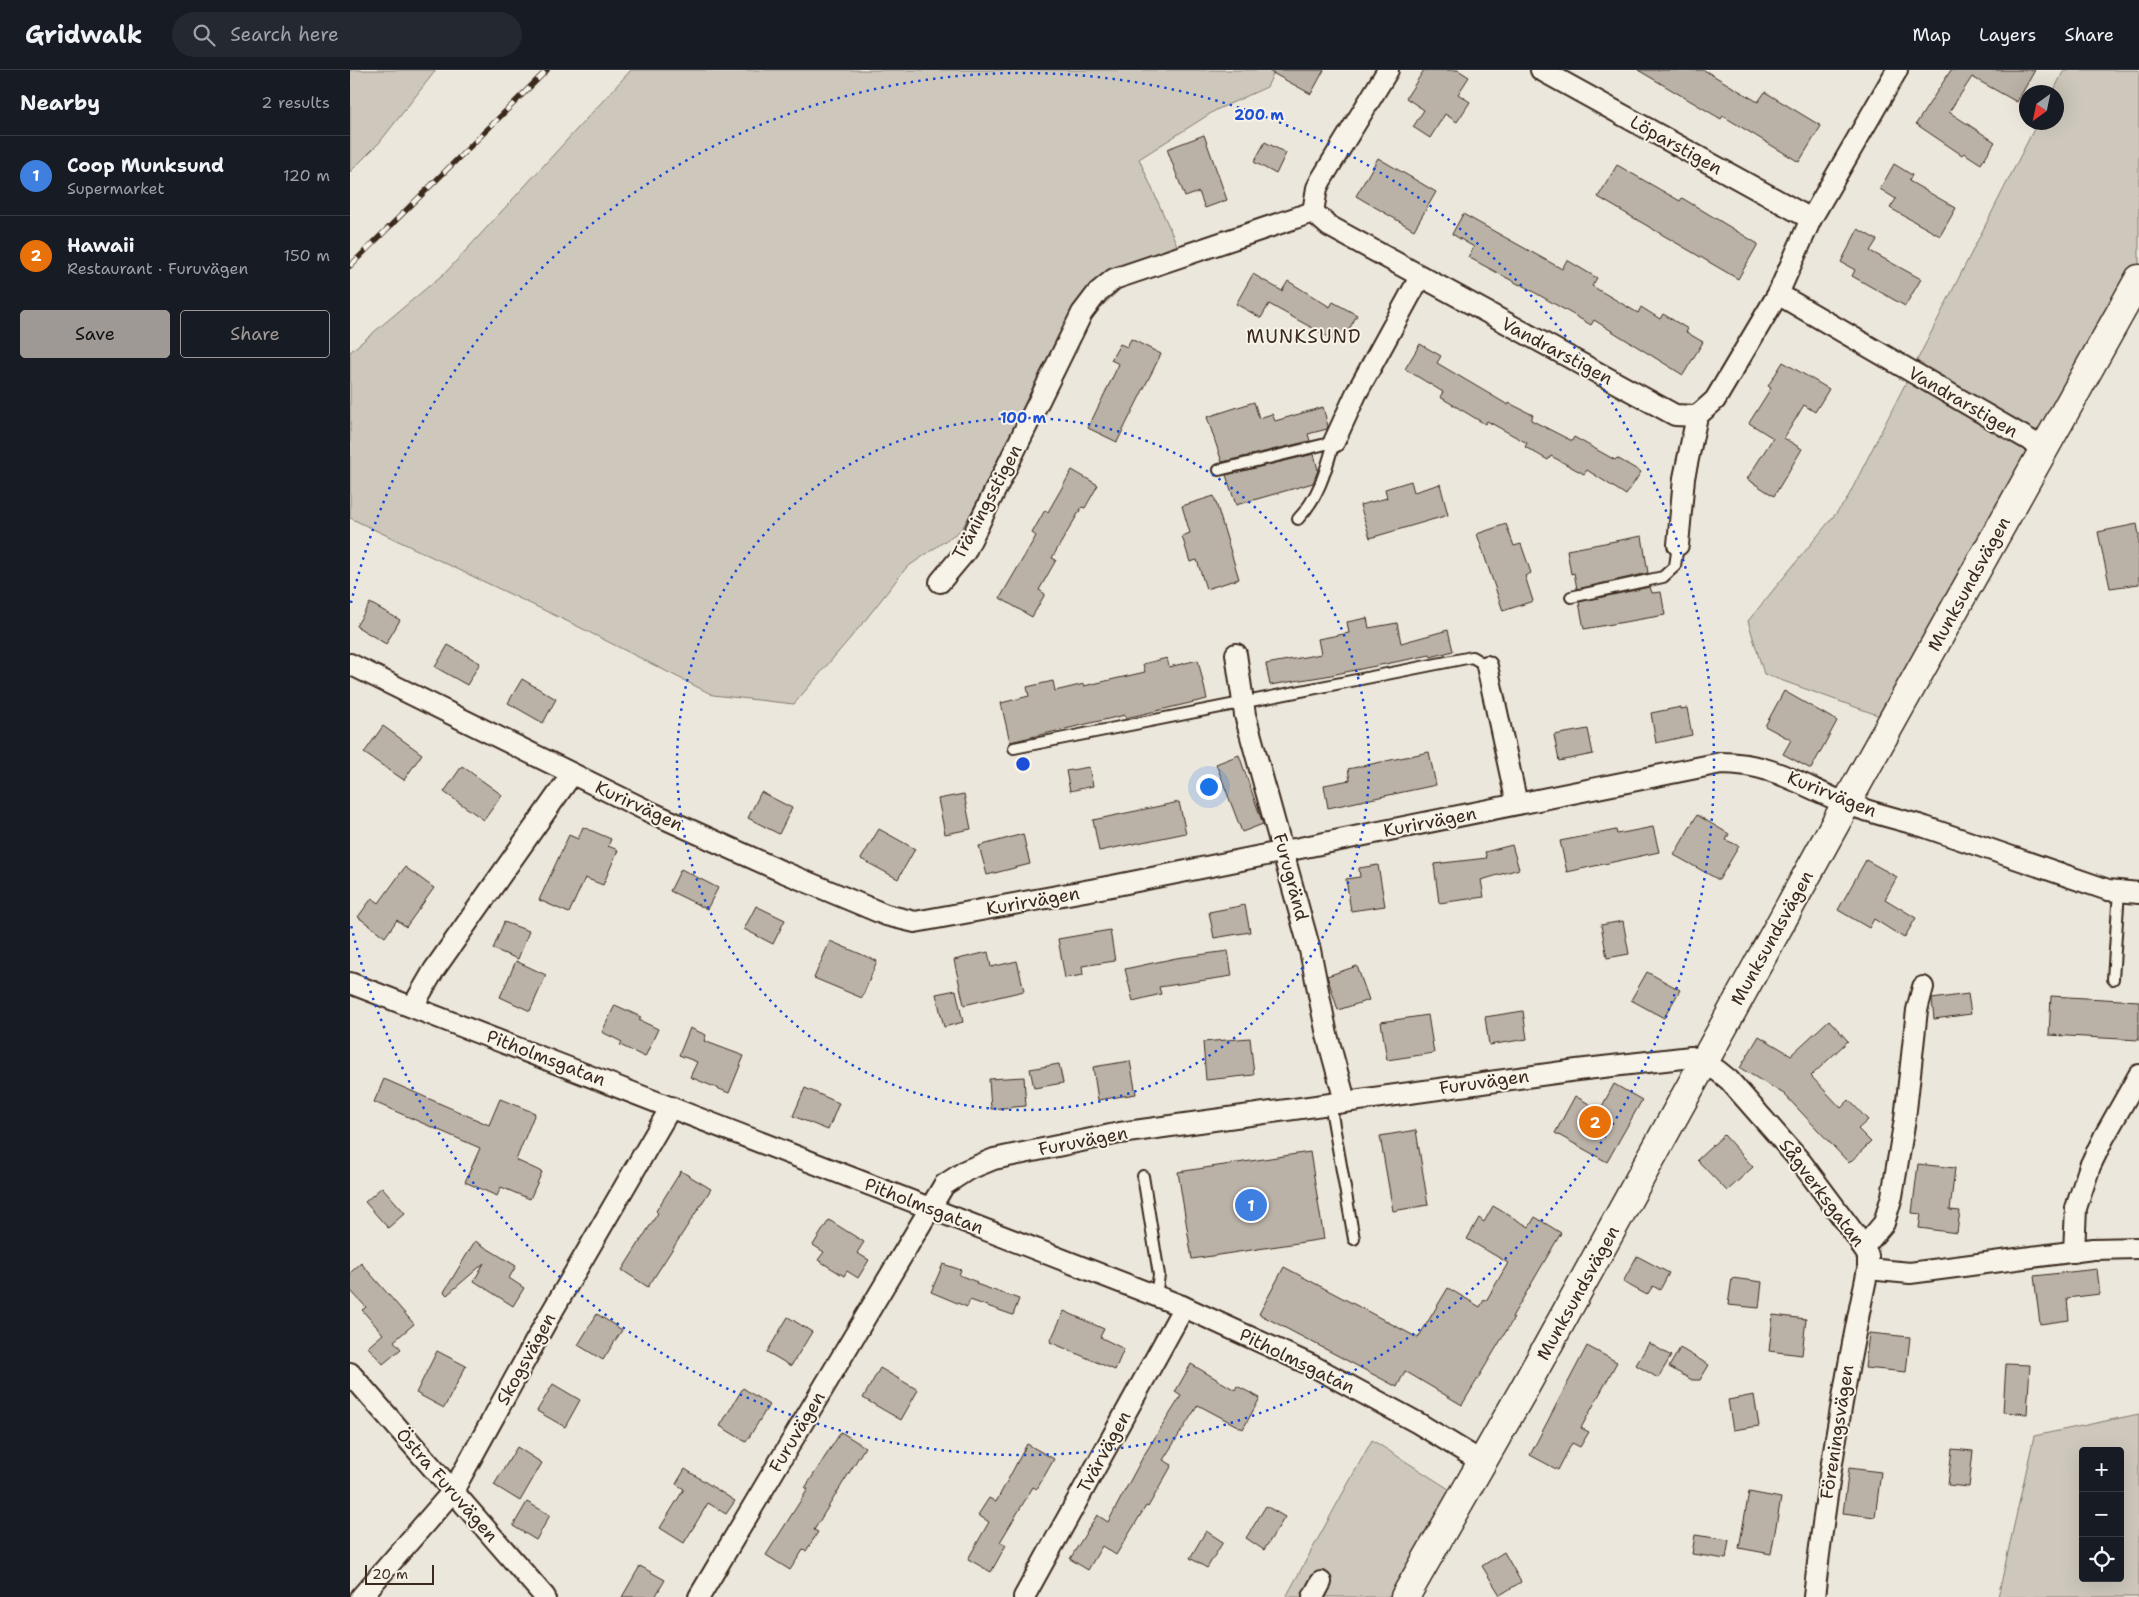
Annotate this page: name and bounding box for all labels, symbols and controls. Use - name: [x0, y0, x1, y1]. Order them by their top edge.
- search box: [172, 12, 522, 57]
- text: Gridwalk: [25, 19, 142, 51]
- icon: search: [190, 21, 218, 49]
- text: Search here: [230, 22, 339, 47]
- text: Map: [1913, 23, 1951, 47]
- text: Layers: [1979, 23, 2036, 47]
- text: Share: [2064, 23, 2114, 47]
- north arrow: [2019, 85, 2064, 130]
- text: Nearby: [20, 89, 100, 117]
- text: 2 results: [261, 92, 330, 113]
- text: 200 m: [1234, 105, 1284, 125]
- street label: Löparstigen: [1626, 110, 1726, 180]
- text: Coop Munksund: [67, 153, 224, 178]
- text: 1: [32, 165, 40, 186]
- text: 120 m: [283, 165, 330, 186]
- text: Supermarket: [67, 178, 164, 199]
- text: Hawaii: [67, 233, 135, 258]
- text: 2: [30, 245, 42, 266]
- text: 150 m: [283, 245, 330, 266]
- text: Restaurant · Furuvägen: [67, 258, 248, 279]
- button: Save: [20, 310, 170, 358]
- button: Share: [180, 310, 330, 358]
- street label: Vandrarstigen: [1497, 312, 1617, 390]
- district label: MUNKSUND: [1246, 324, 1362, 349]
- street label: Vandrarstigen: [1904, 361, 2022, 443]
- text: 100 m: [1000, 408, 1046, 428]
- street label: Träningsstigen: [947, 440, 1027, 564]
- street label: Munksundsvägen: [1922, 512, 2016, 656]
- centre of rings: [1014, 755, 1032, 773]
- street label: Kurirvägen: [1784, 765, 1880, 823]
- your location: [1196, 774, 1222, 800]
- street label: Kurirvägen: [591, 775, 687, 837]
- street label: Kurirvägen: [1381, 801, 1479, 843]
- street label: Furugränd: [1268, 831, 1314, 923]
- street label: Munksundsvägen: [1725, 866, 1819, 1010]
- street label: Kurirvägen: [984, 881, 1082, 921]
- street label: Pitholmsgatan: [483, 1024, 609, 1092]
- street label: Furuvägen: [1438, 1064, 1530, 1100]
- pin: 2: [1579, 1103, 1611, 1141]
- street label: Furuvägen: [1036, 1121, 1130, 1161]
- street label: Sågverksgatan: [1774, 1134, 1870, 1252]
- street label: Pitholmsgatan: [861, 1172, 987, 1240]
- pin: 1: [1235, 1186, 1267, 1224]
- street label: Munksundsvägen: [1531, 1221, 1625, 1365]
- street label: Skogsvägen: [491, 1309, 561, 1409]
- street label: Pitholmsgatan: [1235, 1323, 1359, 1399]
- street label: Föreningsvägen: [1815, 1363, 1859, 1501]
- street label: Furuvägen: [763, 1387, 831, 1477]
- street label: Tvärvägen: [1072, 1407, 1136, 1497]
- street label: Östra Furuvägen: [391, 1423, 503, 1547]
- map controls: [2079, 1447, 2124, 1582]
- button: +: [2079, 1447, 2124, 1492]
- button: −: [2079, 1492, 2124, 1537]
- button: locate: [2079, 1537, 2124, 1582]
- scale bar: [365, 1562, 434, 1585]
- text: 20 m: [372, 1565, 408, 1583]

